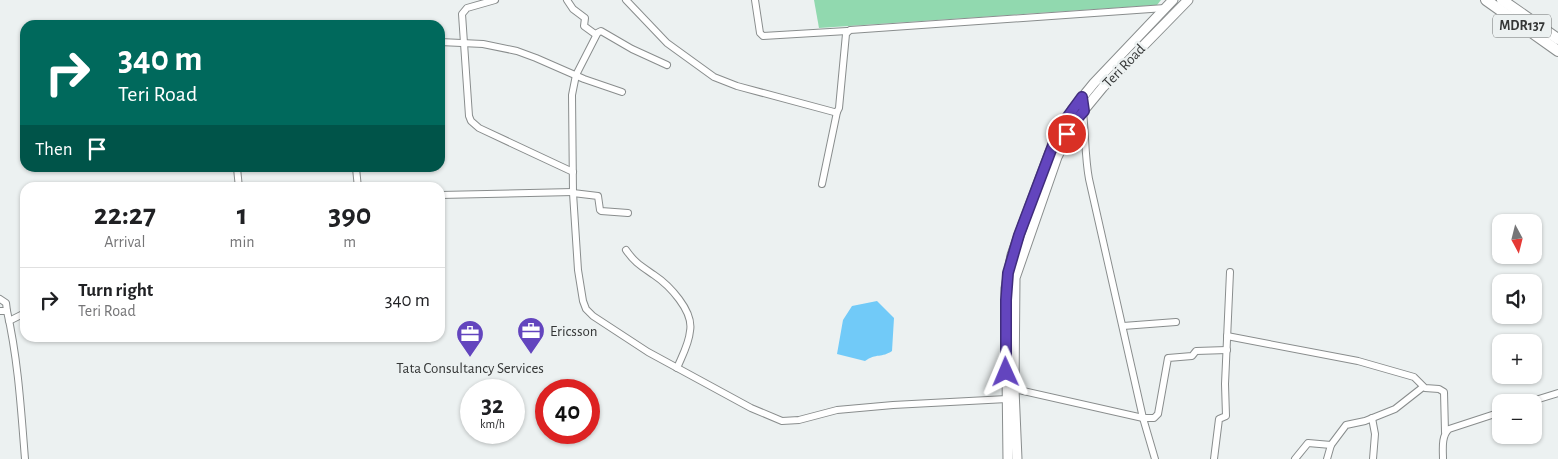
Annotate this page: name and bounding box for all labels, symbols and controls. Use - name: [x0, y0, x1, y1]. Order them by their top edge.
- road number: MDR137: [1493, 15, 1551, 38]
- icon: right: [35, 40, 100, 105]
- street label: Teri Road: [1100, 41, 1148, 91]
- text: 340 m: [118, 42, 202, 77]
- text: Teri Road: [118, 83, 197, 105]
- pin: [1046, 113, 1088, 155]
- icon: arrive: [1053, 120, 1081, 148]
- icon: arrive: [83, 135, 111, 163]
- text: Then: [35, 140, 73, 159]
- text: 22:27: [94, 200, 156, 230]
- text: 1: [237, 200, 247, 230]
- text: 390: [328, 200, 371, 230]
- north arrow: [1492, 214, 1542, 264]
- map controls: [1492, 214, 1542, 444]
- text: Arrival: [104, 234, 145, 250]
- text: min: [230, 234, 255, 250]
- text: m: [343, 234, 356, 250]
- button: sound: [1492, 274, 1542, 324]
- text: Turn right: [78, 281, 153, 300]
- icon: right: [35, 286, 63, 314]
- text: 340 m: [385, 291, 430, 310]
- text: Teri Road: [78, 303, 136, 319]
- office icon: Ericsson: [516, 316, 546, 355]
- office icon: Tata Consultancy Services: [455, 319, 485, 358]
- place label: Ericsson: [550, 324, 597, 339]
- button: +: [1492, 334, 1542, 384]
- position arrow: [979, 345, 1031, 397]
- place label: Tata Consultancy Services: [396, 361, 544, 376]
- speed limit sign: 40: [535, 379, 600, 444]
- text: 32: [481, 393, 504, 418]
- button: −: [1492, 394, 1542, 444]
- text: km/h: [480, 418, 505, 430]

